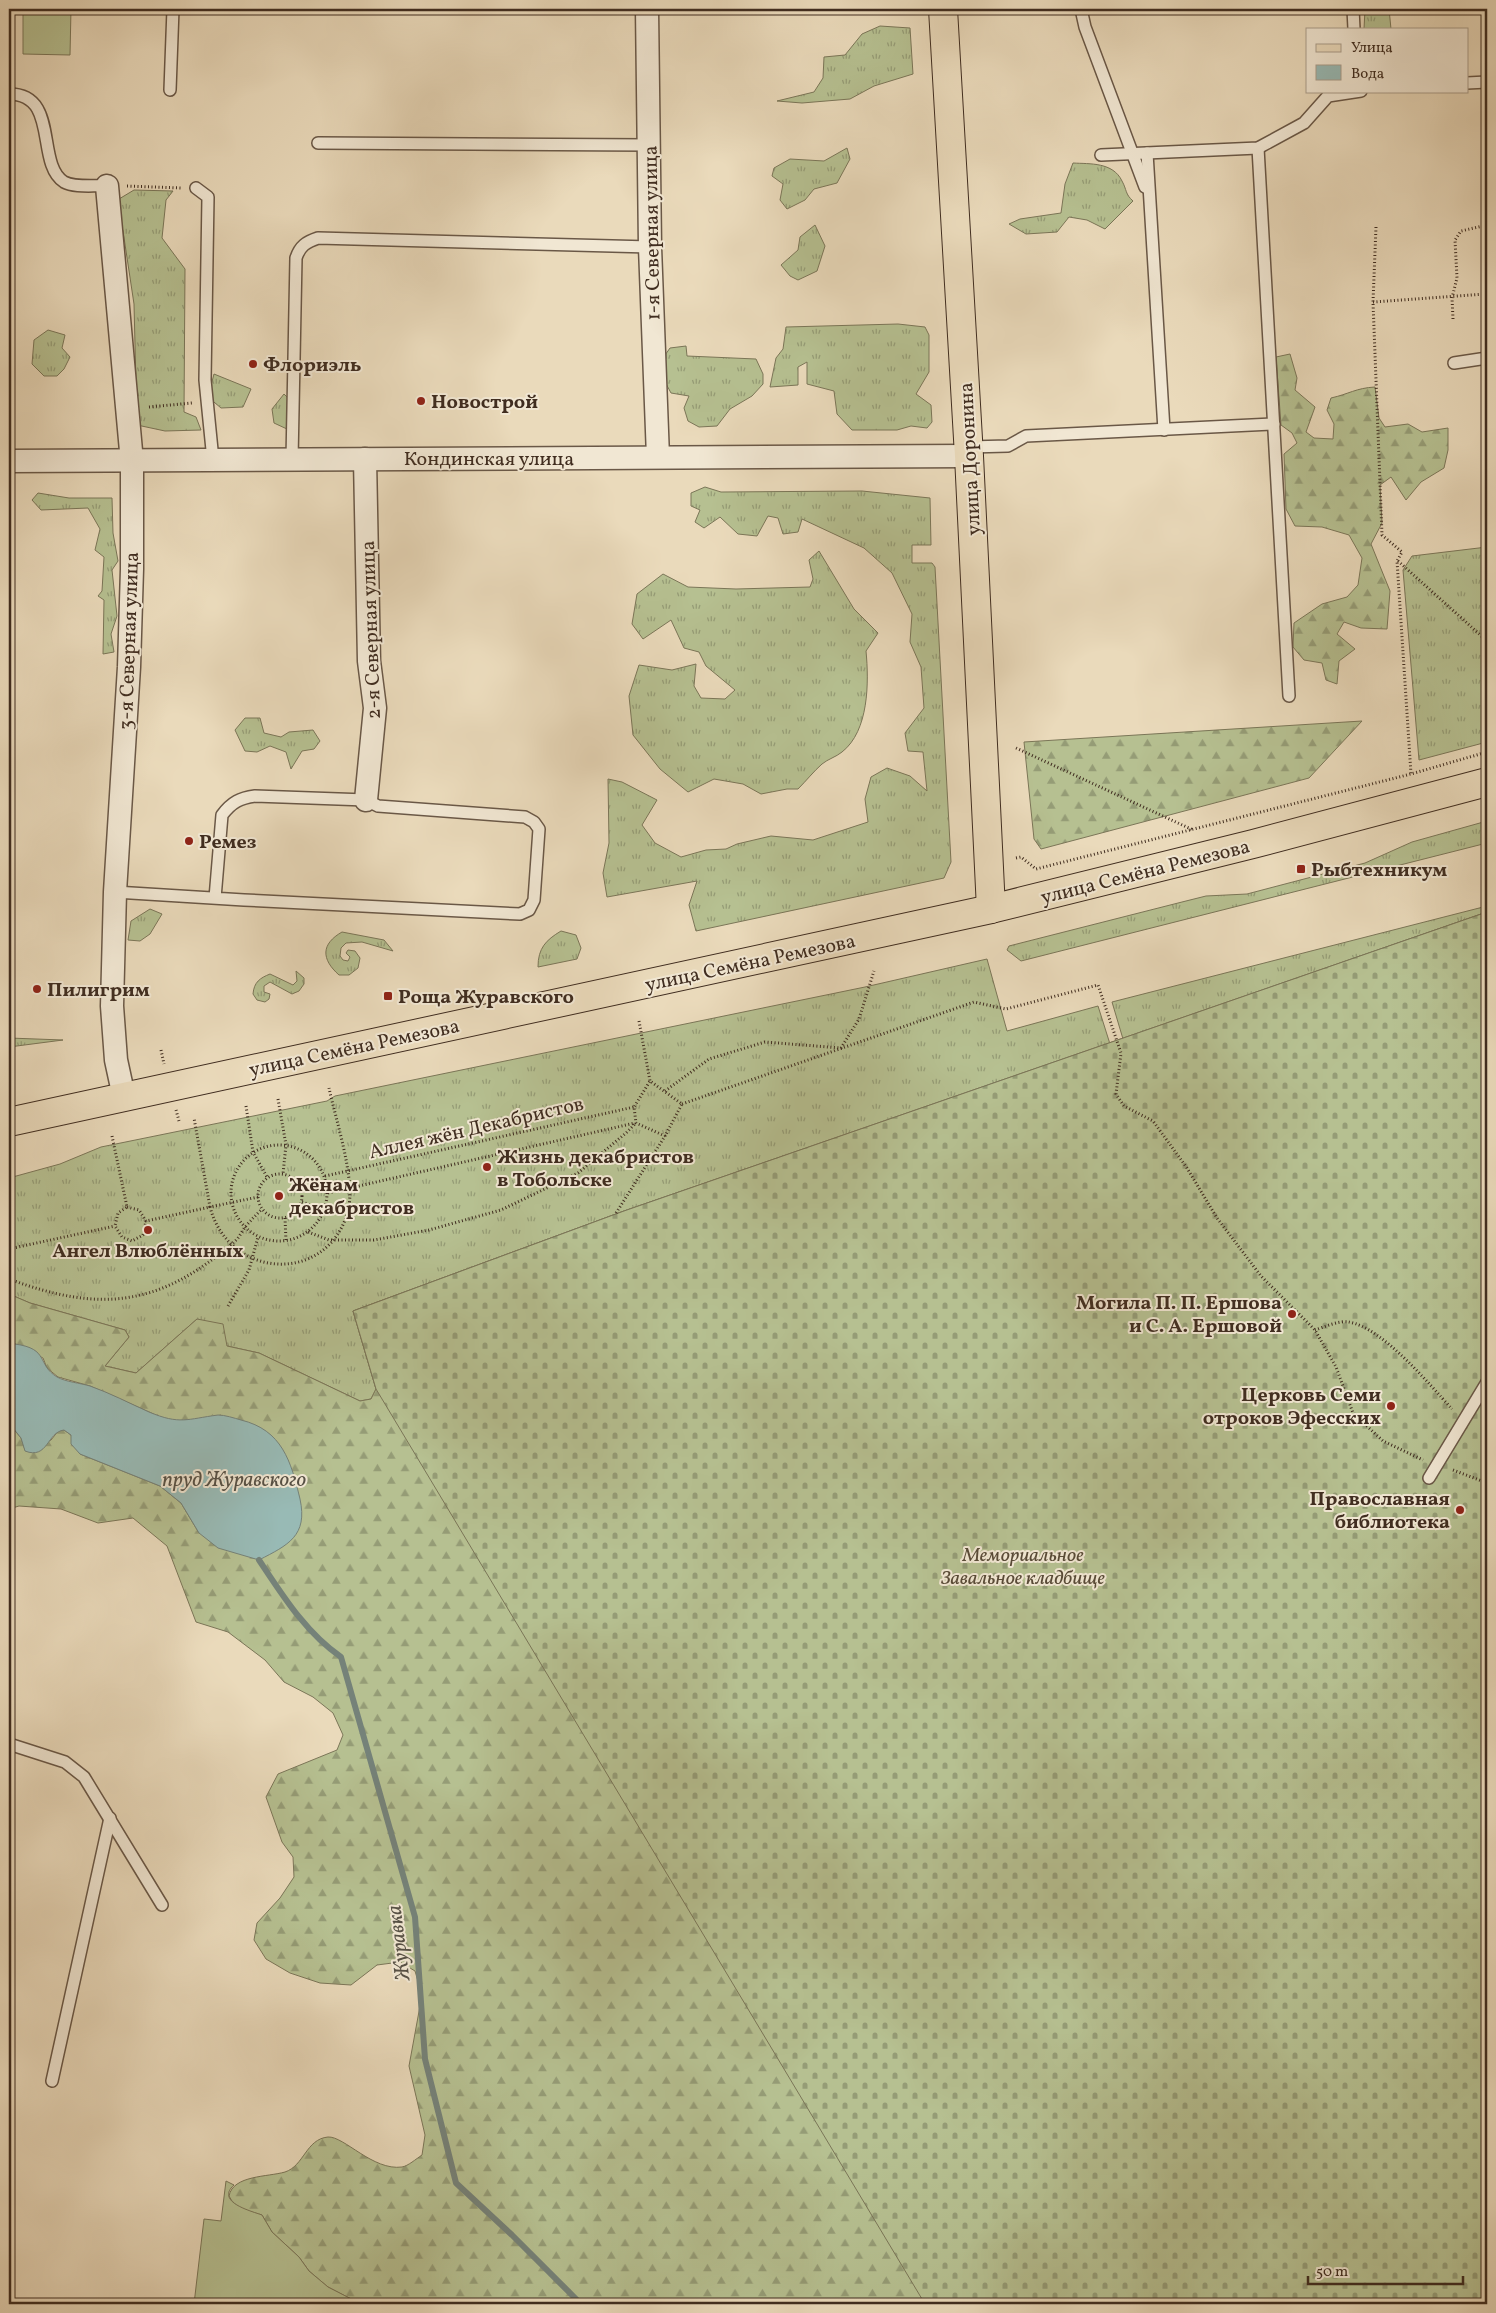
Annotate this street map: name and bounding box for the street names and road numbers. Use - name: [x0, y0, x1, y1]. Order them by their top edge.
- street label: 1-я Северная улица: [637, 145, 669, 321]
- street label: улица Доронина: [953, 382, 989, 536]
- street label: Кондинская улица: [404, 446, 574, 474]
- street label: 2-я Северная улица: [355, 540, 389, 720]
- street label: 3-я Северная улица: [113, 551, 147, 731]
- street label: улица Семёна Ремезова: [1038, 833, 1253, 913]
- street label: улица Семёна Ремезова: [642, 928, 858, 1000]
- street label: улица Семёна Ремезова: [246, 1013, 462, 1085]
- street label: Аллея жён Декабристов: [366, 1091, 587, 1167]

